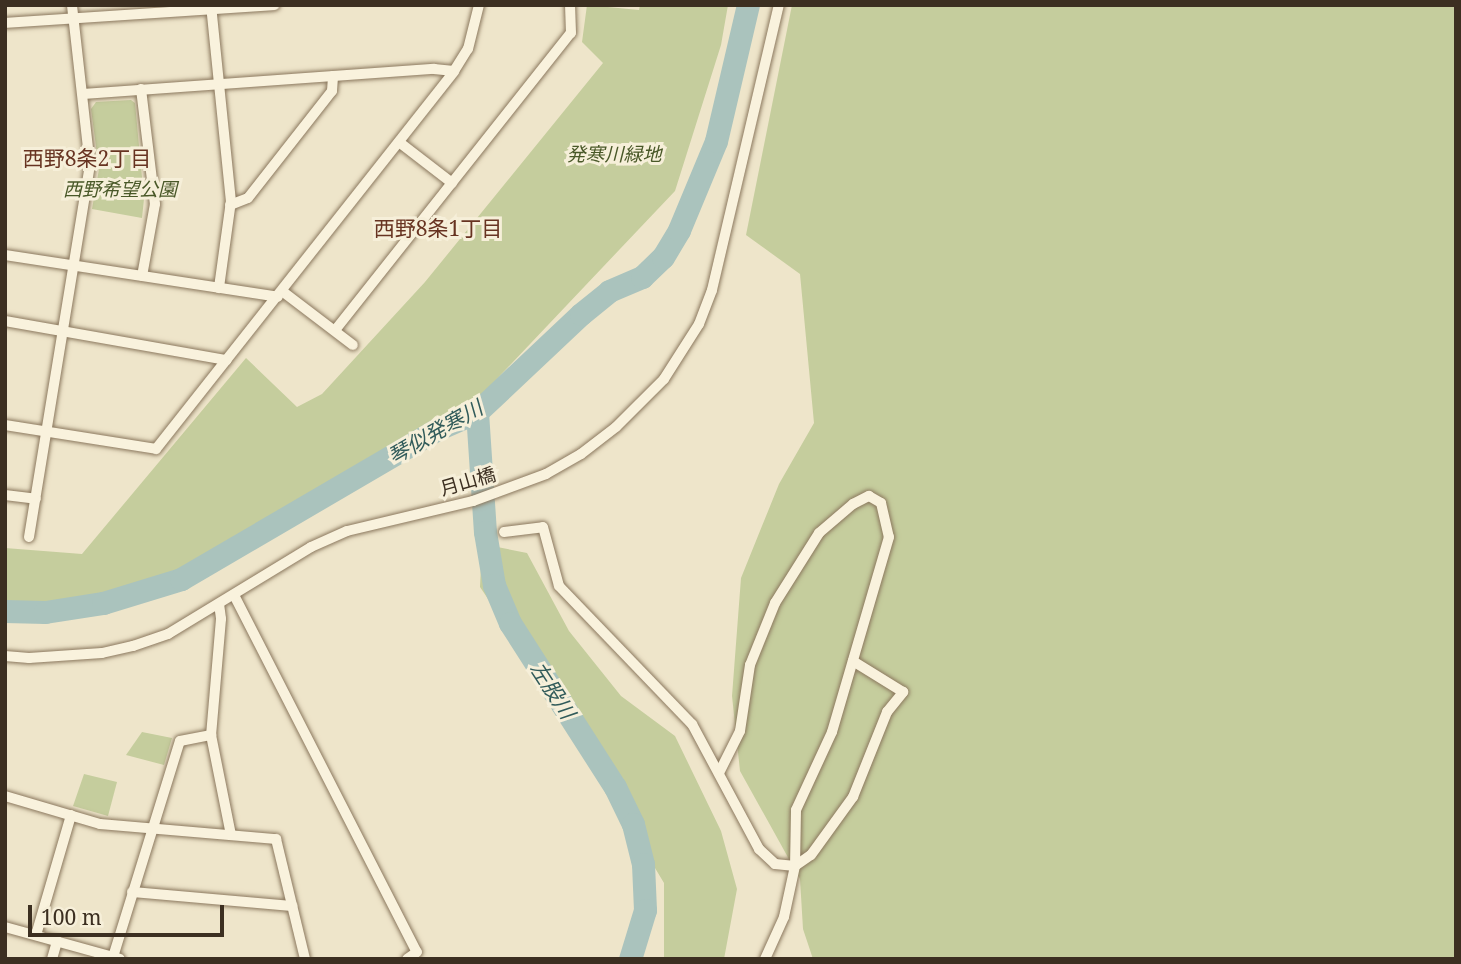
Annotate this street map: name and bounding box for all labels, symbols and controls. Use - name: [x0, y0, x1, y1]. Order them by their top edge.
- park label: 発寒川緑地: [567, 144, 661, 166]
- district label: 西野8条2丁目: [23, 145, 151, 171]
- park label: 西野希望公園: [63, 179, 177, 201]
- district label: 西野8条1丁目: [374, 215, 502, 241]
- water label: 琴似発寒川: [383, 395, 487, 469]
- street label: 月山橋: [437, 463, 499, 501]
- water label: 左股川: [525, 657, 581, 723]
- scale bar: [32, 890, 228, 934]
- text: 100 m: [41, 903, 102, 931]

